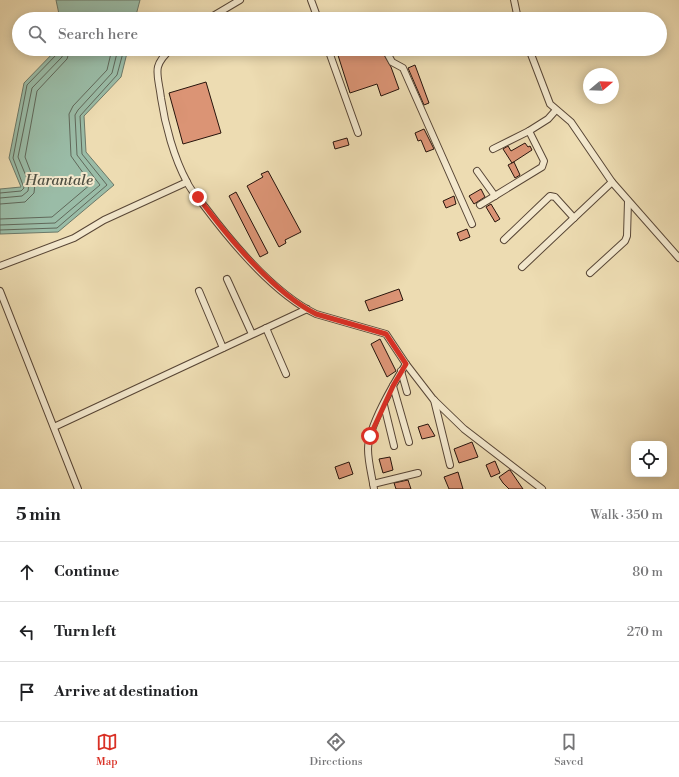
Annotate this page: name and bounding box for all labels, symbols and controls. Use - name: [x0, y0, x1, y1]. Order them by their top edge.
- search box: [12, 12, 667, 56]
- icon: search: [26, 23, 48, 45]
- text: Search here: [58, 25, 138, 44]
- north arrow: [583, 68, 619, 104]
- water label: Harantale: [24, 171, 93, 190]
- route end: [189, 188, 207, 206]
- route start: [361, 427, 379, 445]
- map controls: [631, 441, 667, 477]
- button: locate: [631, 441, 667, 477]
- text: 5 min: [16, 504, 61, 526]
- text: Walk · 350 m: [590, 507, 663, 523]
- icon: ahead: [16, 561, 38, 583]
- text: Continue: [54, 562, 119, 581]
- text: 80 m: [632, 564, 663, 580]
- icon: left: [16, 621, 38, 643]
- text: Turn left: [54, 622, 116, 641]
- text: 270 m: [627, 624, 663, 640]
- icon: arrive: [16, 681, 38, 703]
- text: Arrive at destination: [54, 682, 198, 701]
- tab: Map: [96, 731, 118, 769]
- tab: Directions: [310, 731, 363, 769]
- tab: Saved: [554, 731, 583, 769]

